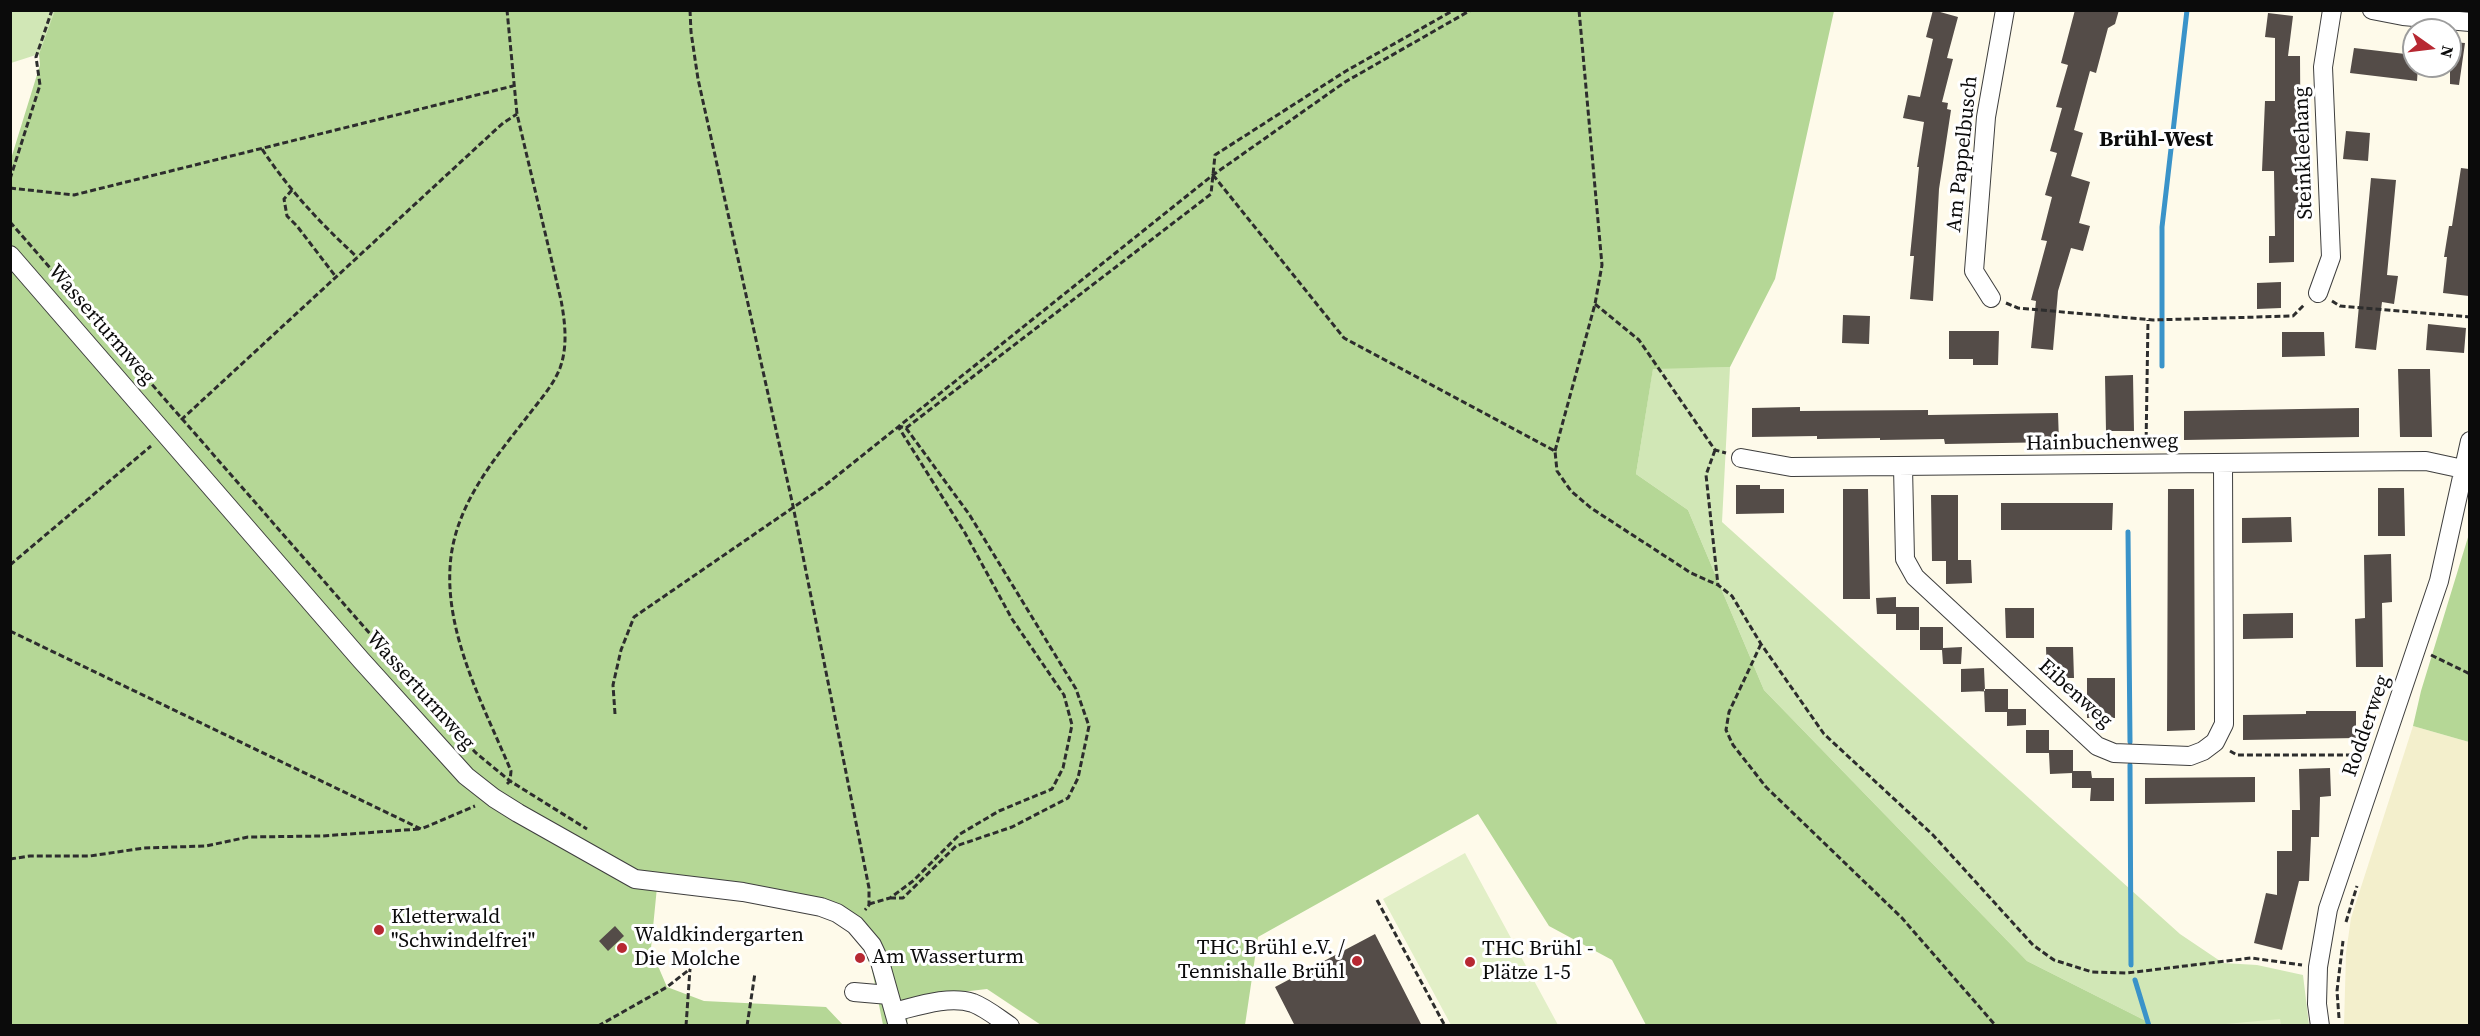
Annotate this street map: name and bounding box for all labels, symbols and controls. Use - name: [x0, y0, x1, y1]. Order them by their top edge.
- north arrow: [2402, 18, 2462, 78]
- text: N: [2435, 44, 2460, 60]
- street label: Am Pappelbusch: [1942, 74, 1984, 234]
- street label: Steinkleehang: [2289, 86, 2319, 220]
- district label: Brühl-West: [2099, 127, 2213, 153]
- street label: Wasserturmweg: [42, 260, 160, 390]
- street label: Hainbuchenweg: [2026, 429, 2178, 457]
- street label: Wasserturmweg: [360, 626, 480, 756]
- street label: Eibenweg: [2033, 654, 2117, 734]
- street label: Rodderweg: [2338, 672, 2396, 780]
- place label: Kletterwald "Schwindelfrei": [391, 905, 535, 955]
- marker: Kletterwald "Schwindelfrei": [372, 923, 386, 937]
- place label: Waldkindergarten Die Molche: [634, 923, 804, 973]
- place label: THC Brühl e.V. / Tennishalle Brühl: [1178, 936, 1345, 986]
- place label: THC Brühl - Plätze 1-5: [1482, 937, 1594, 987]
- marker: Waldkindergarten Die Molche: [615, 941, 629, 955]
- place label: Am Wasserturm: [872, 945, 1024, 971]
- marker: Am Wasserturm: [853, 951, 867, 965]
- marker: THC Brühl e.V. / Tennishalle Brühl: [1350, 954, 1364, 968]
- marker: THC Brühl - Plätze 1-5: [1463, 955, 1477, 969]

